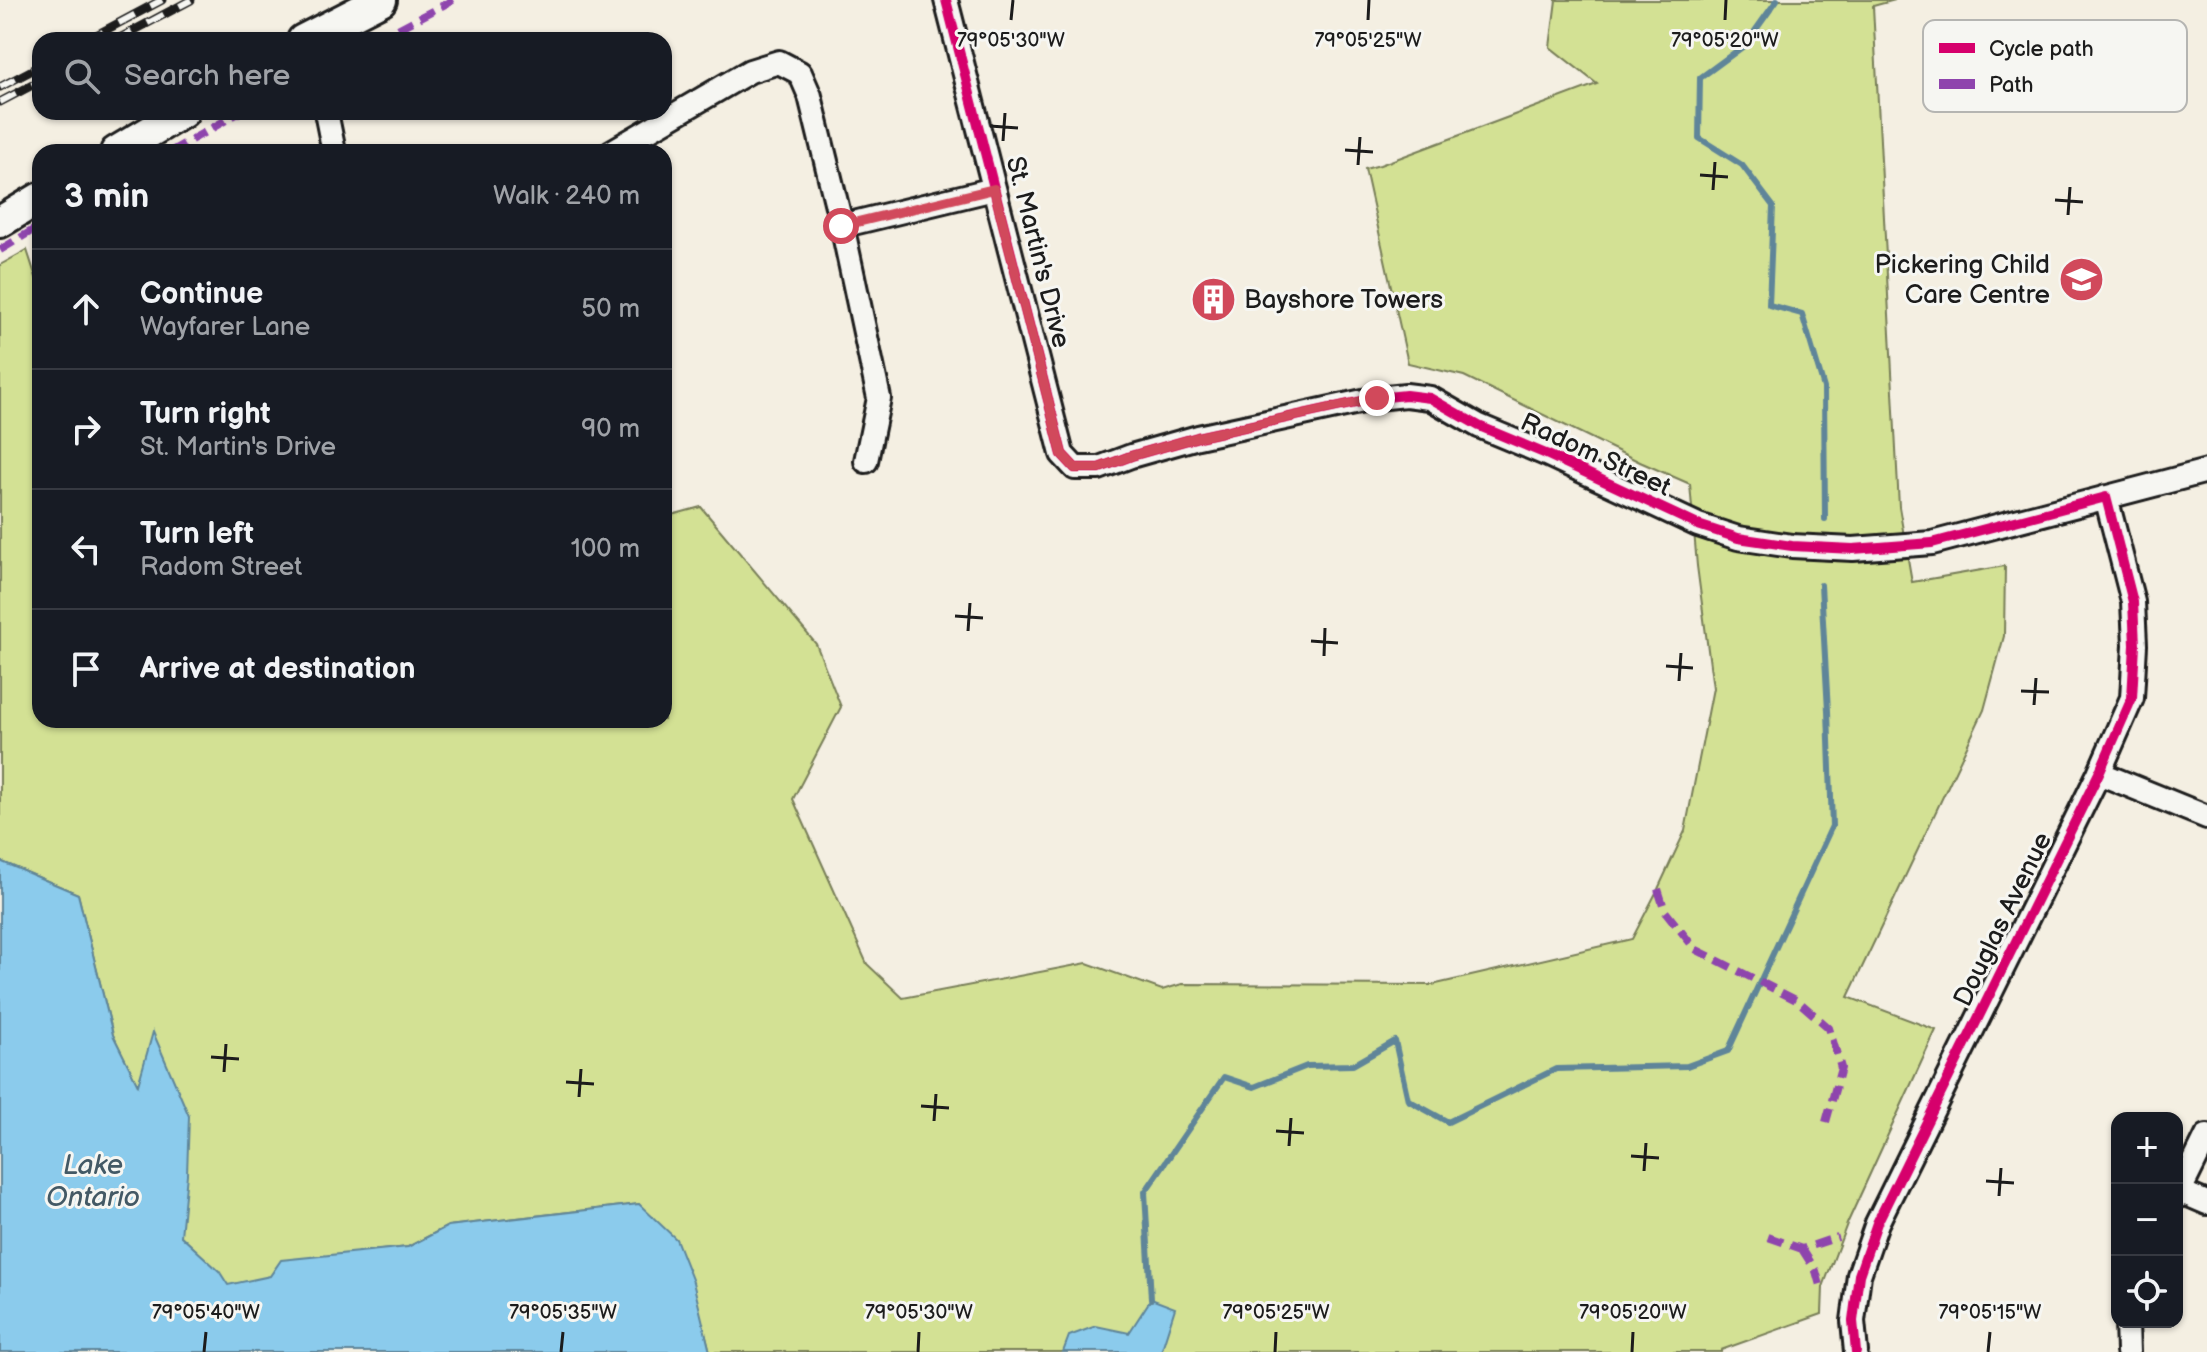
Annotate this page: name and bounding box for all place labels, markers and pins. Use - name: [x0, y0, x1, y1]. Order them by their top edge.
- place label: Pickering Child Care Centre: [1874, 250, 2050, 311]
- school or university icon: Pickering Child Care Centre: [2057, 255, 2105, 303]
- building icon: Bayshore Towers: [1189, 275, 1237, 323]
- place label: Bayshore Towers: [1244, 285, 1443, 316]

